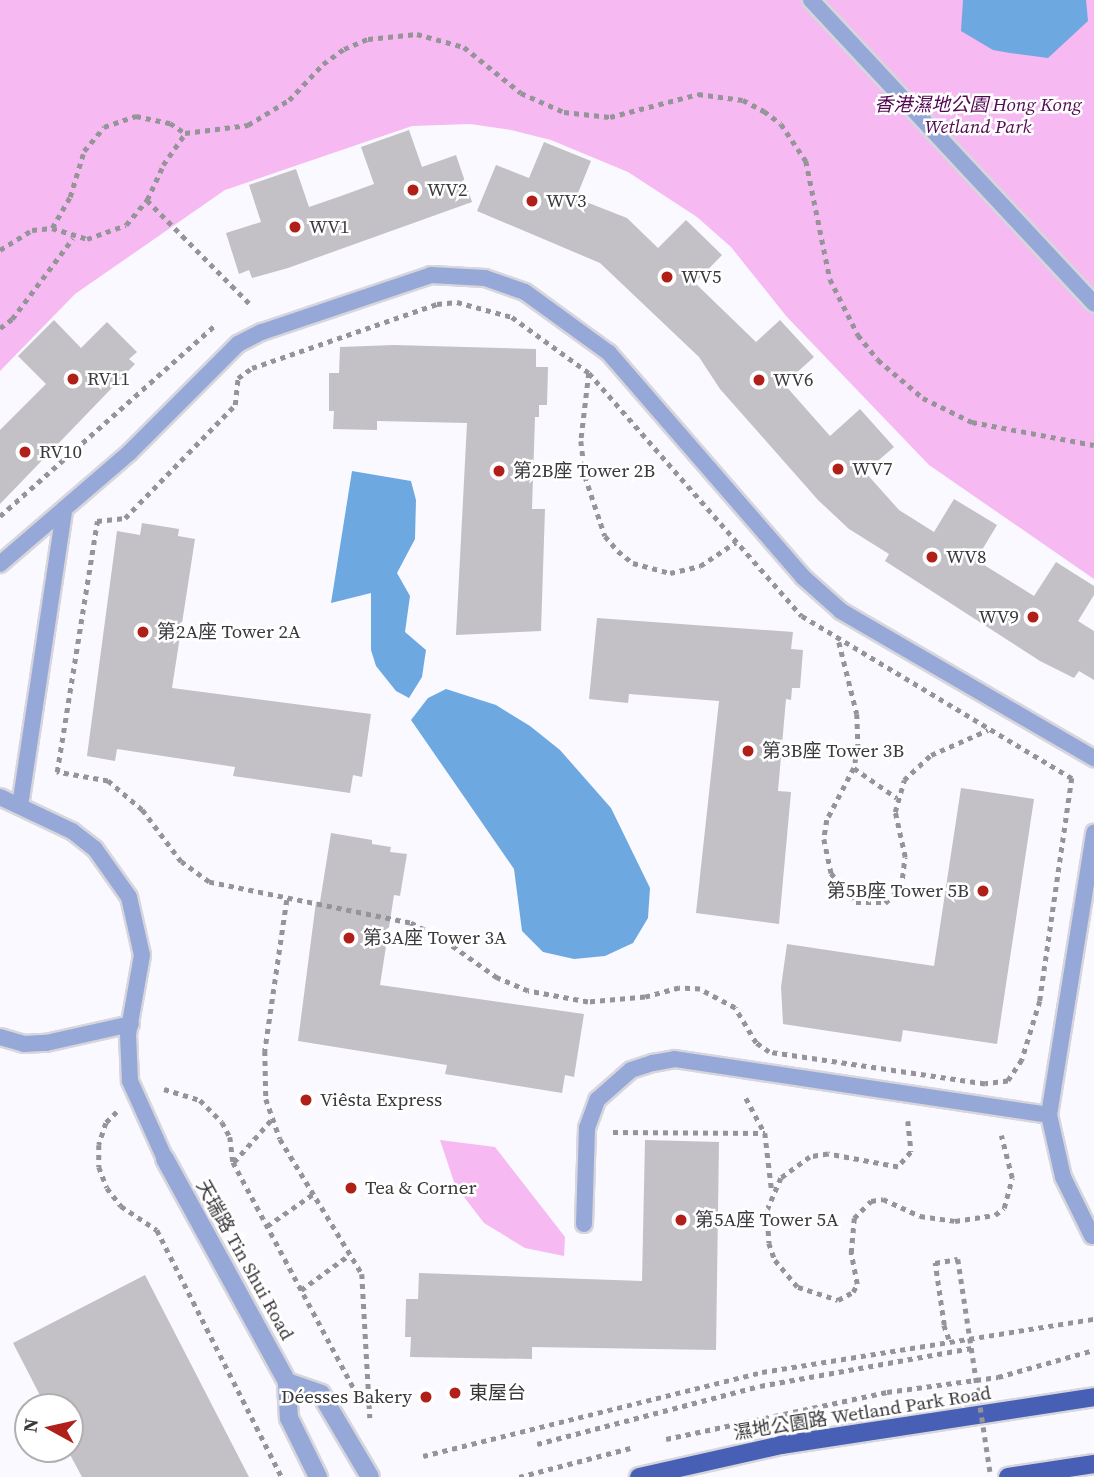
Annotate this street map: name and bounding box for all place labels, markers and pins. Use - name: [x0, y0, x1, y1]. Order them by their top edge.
- place label: WV2: [427, 179, 468, 201]
- marker: WV2: [405, 182, 421, 198]
- place label: WV3: [546, 190, 587, 212]
- marker: WV3: [524, 193, 540, 209]
- place label: WV1: [309, 216, 350, 238]
- marker: WV1: [287, 219, 303, 235]
- place label: WV5: [681, 266, 722, 288]
- marker: WV5: [659, 269, 675, 285]
- place label: RV11: [87, 368, 130, 390]
- place label: WV6: [773, 369, 814, 391]
- marker: RV11: [65, 371, 81, 387]
- marker: WV6: [751, 372, 767, 388]
- place label: RV10: [39, 441, 82, 463]
- marker: RV10: [17, 444, 33, 460]
- place label: WV7: [852, 458, 893, 480]
- place label: 第2B座 Tower 2B: [513, 460, 655, 482]
- marker: WV7: [830, 461, 846, 477]
- marker: 第2B座 Tower 2B: [491, 463, 507, 479]
- place label: WV8: [946, 546, 987, 568]
- marker: WV8: [924, 549, 940, 565]
- place label: WV9: [978, 606, 1019, 628]
- marker: WV9: [1025, 609, 1041, 625]
- place label: 第2A座 Tower 2A: [157, 621, 301, 643]
- marker: 第2A座 Tower 2A: [135, 624, 151, 640]
- place label: 第3B座 Tower 3B: [762, 740, 904, 762]
- marker: 第3B座 Tower 3B: [740, 743, 756, 759]
- place label: 第5B座 Tower 5B: [827, 880, 969, 902]
- marker: 第5B座 Tower 5B: [975, 883, 991, 899]
- place label: 第3A座 Tower 3A: [363, 927, 507, 949]
- marker: 第3A座 Tower 3A: [341, 930, 357, 946]
- place label: Viêsta Express: [320, 1089, 442, 1111]
- marker: Viêsta Express: [298, 1092, 314, 1108]
- place label: Tea & Corner: [365, 1177, 477, 1199]
- marker: Tea & Corner: [343, 1180, 359, 1196]
- place label: 第5A座 Tower 5A: [695, 1209, 839, 1231]
- marker: 第5A座 Tower 5A: [673, 1212, 689, 1228]
- place label: 東屋台: [469, 1382, 526, 1404]
- marker: 東屋台: [447, 1385, 463, 1401]
- place label: Déesses Bakery: [281, 1386, 412, 1408]
- marker: Déesses Bakery: [418, 1389, 434, 1405]

